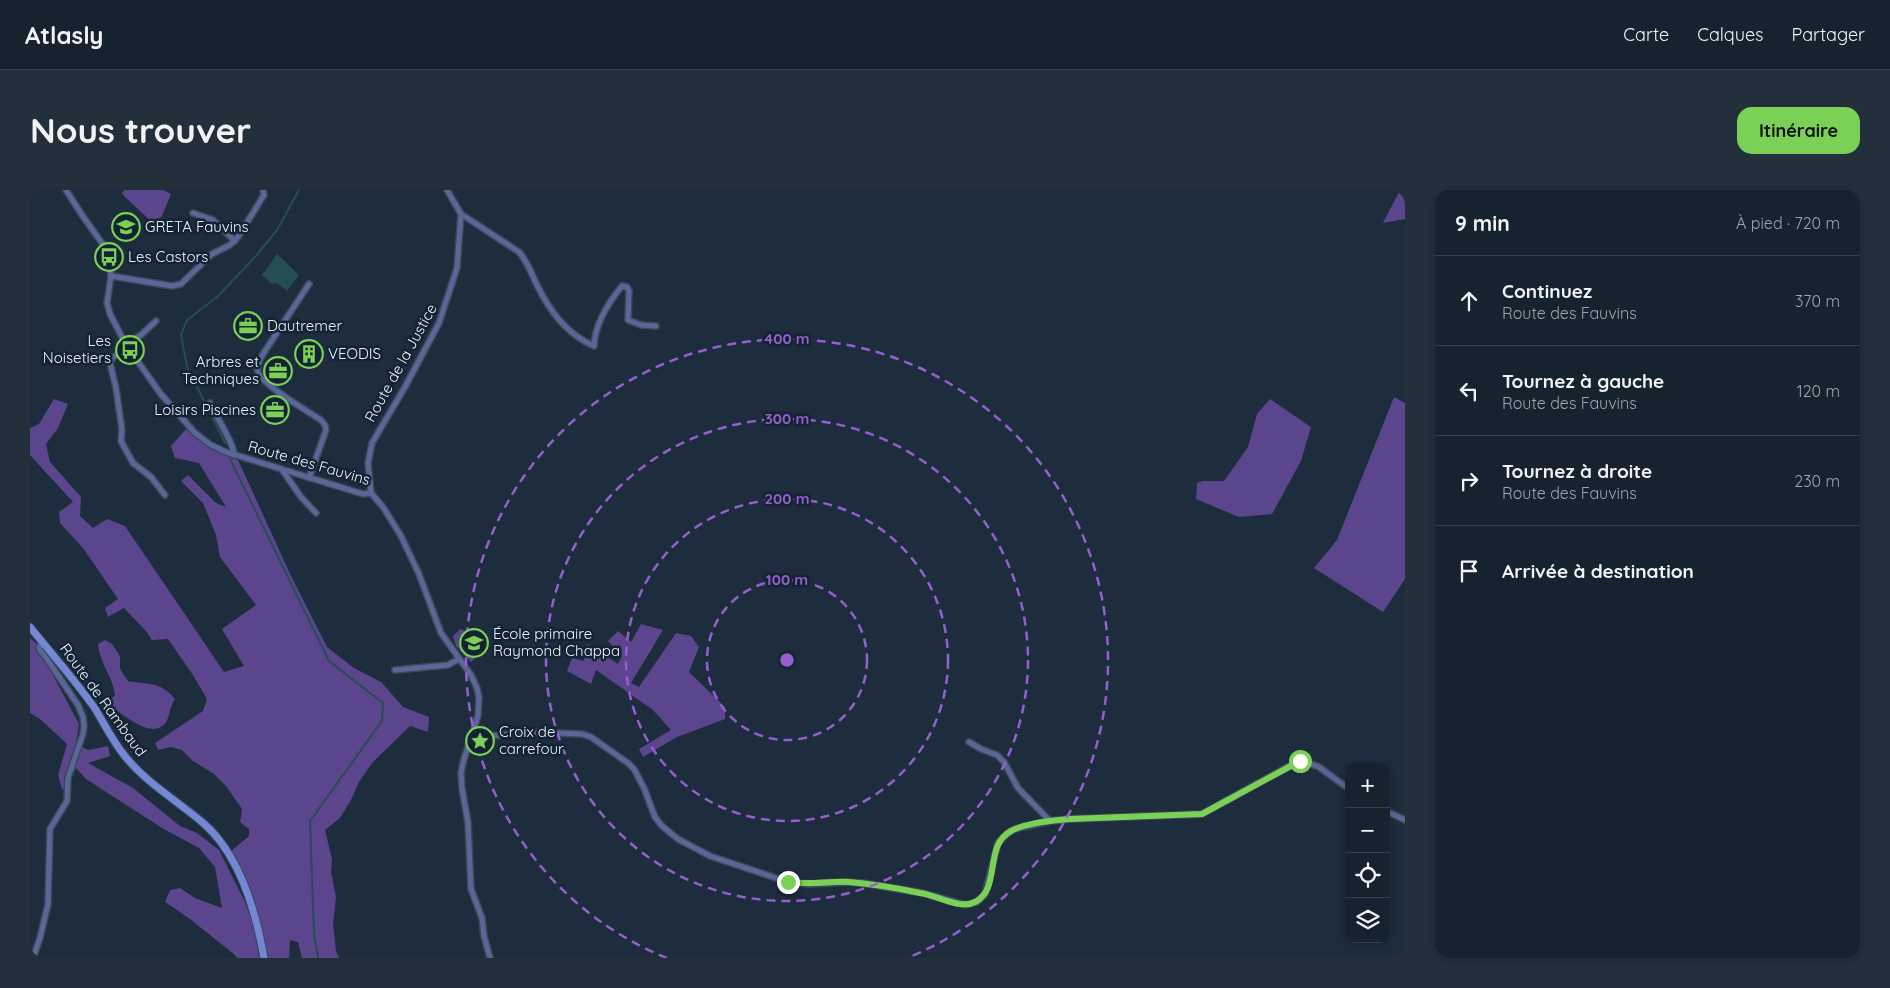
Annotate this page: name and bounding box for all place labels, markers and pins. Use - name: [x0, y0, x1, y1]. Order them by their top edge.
- school or university icon: GRETA Fauvins: [111, 212, 141, 242]
- place label: GRETA Fauvins: [145, 217, 249, 236]
- bus stop icon: Les Castors: [94, 242, 124, 272]
- place label: Les Castors: [128, 247, 208, 266]
- office icon: Dautremer: [233, 311, 263, 341]
- place label: Dautremer: [267, 316, 342, 335]
- place label: Les Noisetiers: [43, 331, 111, 367]
- bus stop icon: Les Noisetiers: [115, 335, 145, 365]
- building icon: VEODIS: [294, 339, 324, 369]
- place label: VEODIS: [328, 344, 381, 363]
- place label: Arbres et Techniques: [182, 352, 259, 388]
- office icon: Arbres et Techniques: [263, 356, 293, 386]
- office icon: Loisirs Piscines: [260, 395, 290, 425]
- place label: Loisirs Piscines: [154, 400, 256, 419]
- place label: École primaire Raymond Chappa: [493, 624, 620, 660]
- school or university icon: École primaire Raymond Chappa: [459, 628, 489, 658]
- centre of rings: [778, 651, 796, 669]
- place label: Croix de carrefour: [499, 722, 564, 758]
- place icon: Croix de carrefour: [465, 726, 495, 756]

